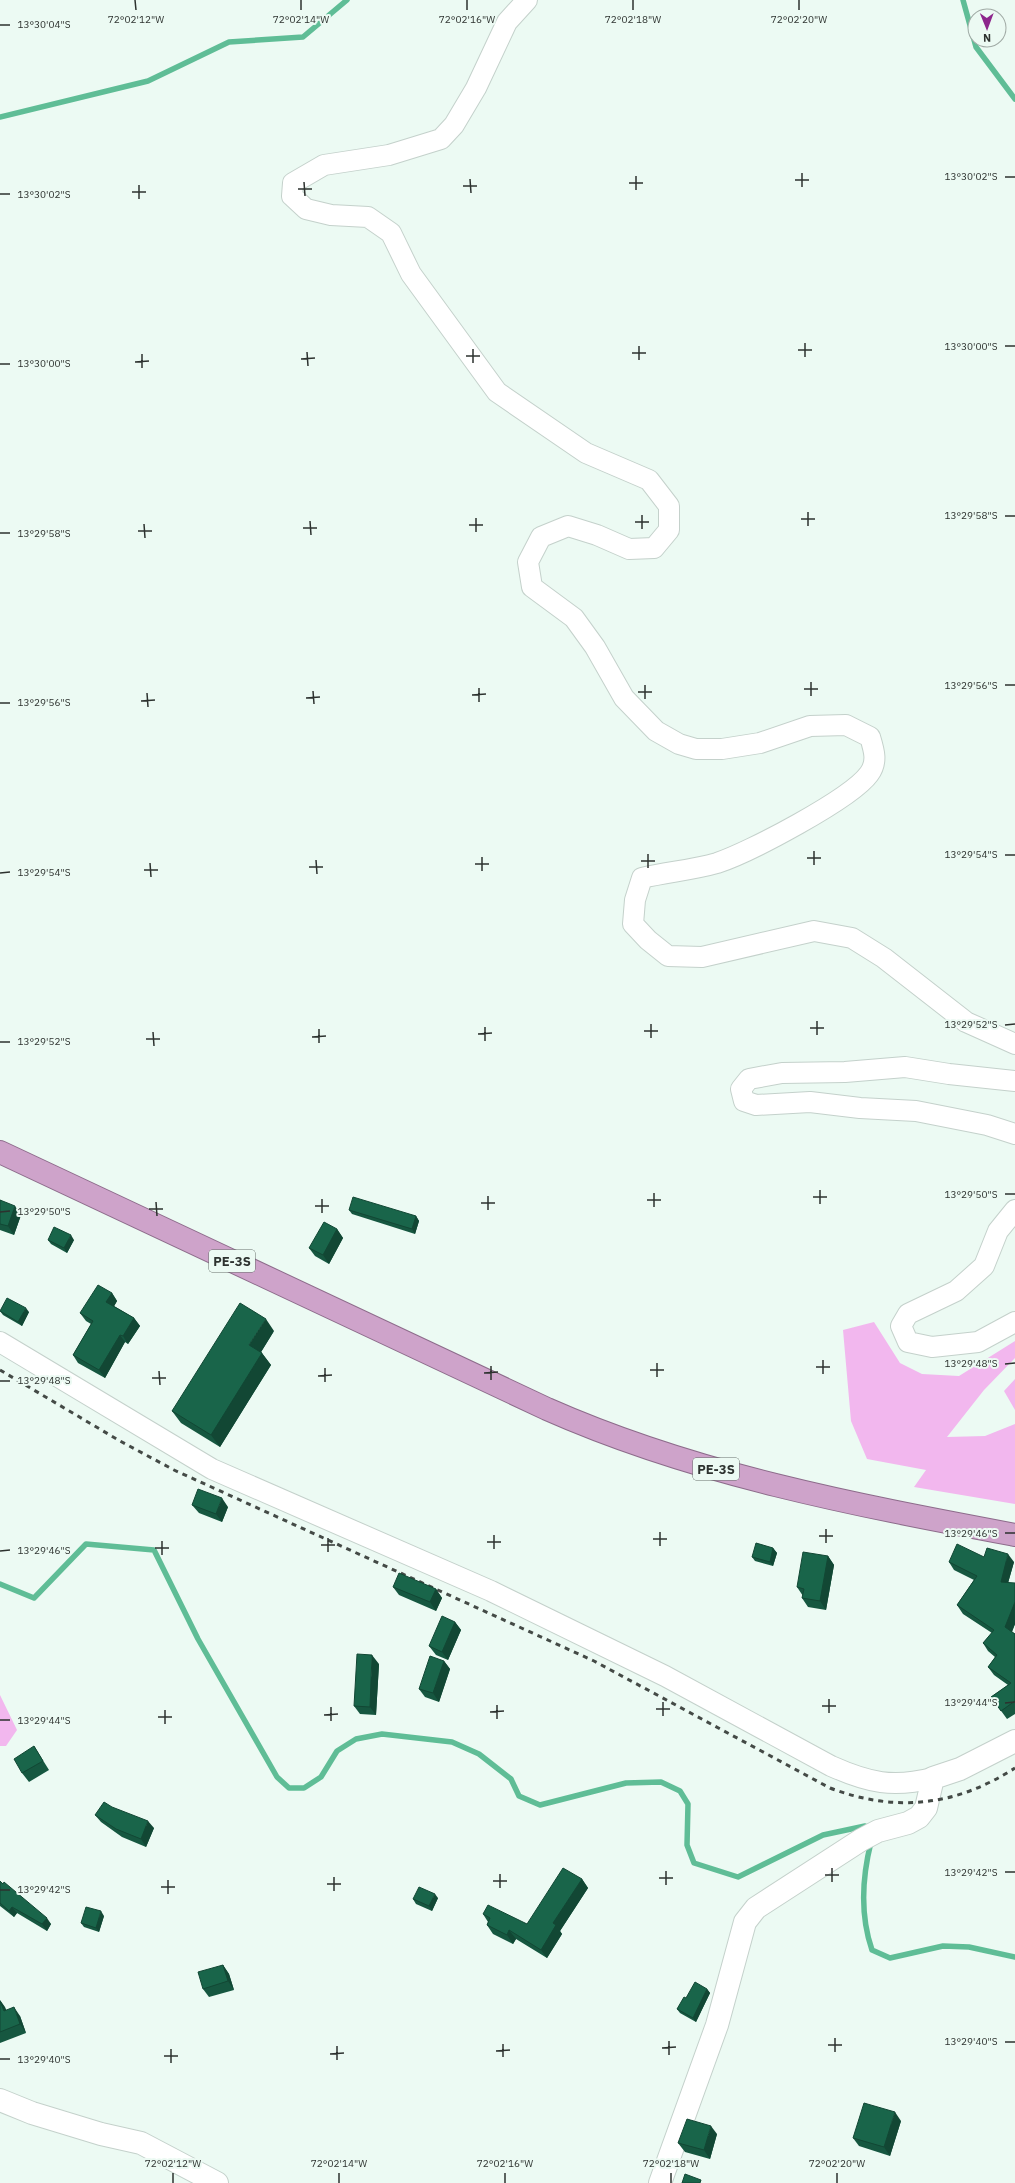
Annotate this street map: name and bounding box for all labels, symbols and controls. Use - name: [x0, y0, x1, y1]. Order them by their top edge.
- north arrow: [967, 8, 1007, 48]
- text: 72°02'12"W: [108, 13, 164, 26]
- text: 72°02'14"W: [273, 13, 329, 26]
- text: 72°02'16"W: [439, 13, 495, 26]
- text: 72°02'18"W: [605, 13, 661, 26]
- text: 72°02'20"W: [771, 13, 827, 26]
- text: 13°30'04"S: [17, 18, 71, 31]
- text: N: [983, 31, 991, 45]
- text: 13°30'02"S: [944, 170, 998, 183]
- text: 13°30'02"S: [17, 188, 71, 201]
- text: 13°30'00"S: [944, 340, 998, 353]
- text: 13°30'00"S: [17, 357, 71, 370]
- text: 13°29'58"S: [944, 509, 998, 522]
- text: 13°29'58"S: [17, 527, 71, 540]
- text: 13°29'56"S: [944, 679, 998, 692]
- text: 13°29'56"S: [17, 696, 71, 709]
- text: 13°29'54"S: [944, 848, 998, 861]
- text: 13°29'54"S: [17, 866, 71, 879]
- text: 13°29'52"S: [944, 1018, 998, 1031]
- text: 13°29'52"S: [17, 1035, 71, 1048]
- text: 13°29'50"S: [944, 1188, 998, 1201]
- text: 13°29'50"S: [17, 1205, 71, 1218]
- road number: PE-3S: [209, 1250, 255, 1272]
- text: 13°29'48"S: [944, 1357, 998, 1370]
- text: 13°29'48"S: [17, 1374, 71, 1387]
- road number: PE-3S: [693, 1458, 739, 1480]
- text: 13°29'46"S: [944, 1527, 998, 1540]
- text: 13°29'46"S: [17, 1544, 71, 1557]
- text: 13°29'44"S: [944, 1696, 998, 1709]
- text: 13°29'44"S: [17, 1714, 71, 1727]
- text: 13°29'42"S: [944, 1866, 998, 1879]
- text: 13°29'42"S: [17, 1883, 71, 1896]
- text: 13°29'40"S: [944, 2035, 998, 2048]
- text: 13°29'40"S: [17, 2053, 71, 2066]
- text: 72°02'12"W: [145, 2157, 201, 2170]
- text: 72°02'14"W: [311, 2157, 367, 2170]
- text: 72°02'16"W: [477, 2157, 533, 2170]
- text: 72°02'18"W: [643, 2157, 699, 2170]
- text: 72°02'20"W: [809, 2157, 865, 2170]

